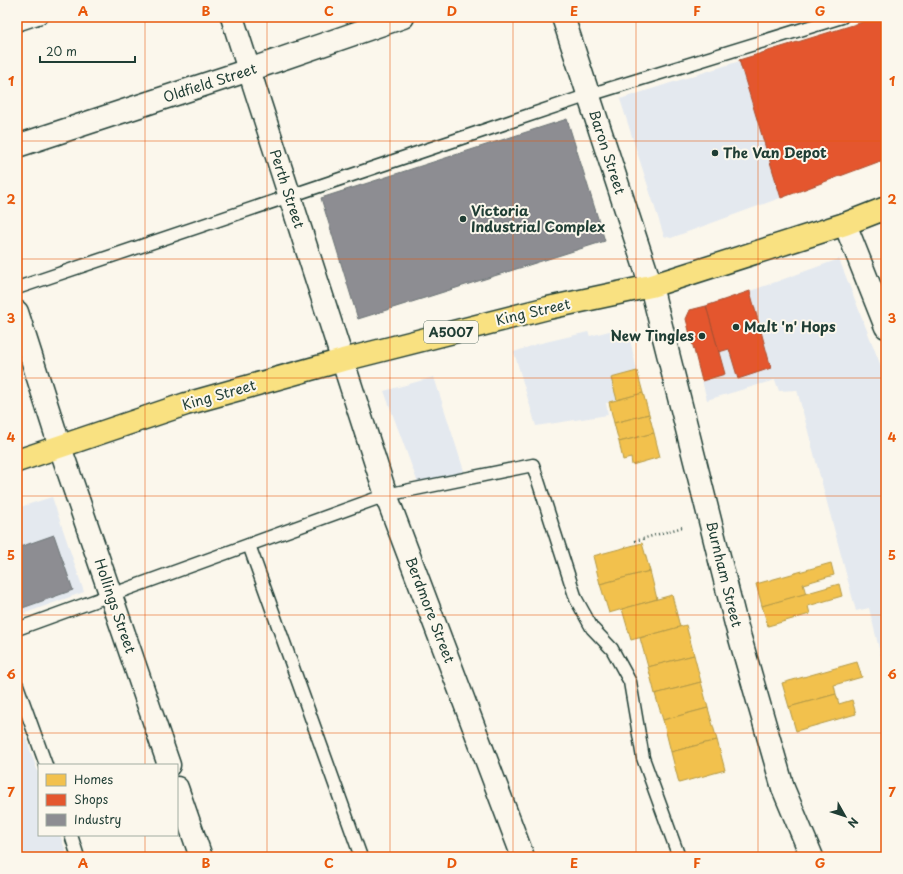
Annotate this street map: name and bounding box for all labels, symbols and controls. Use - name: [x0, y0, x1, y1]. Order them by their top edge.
- text: A: [78, 1, 88, 20]
- text: B: [202, 1, 211, 20]
- text: C: [324, 1, 334, 20]
- text: D: [447, 1, 457, 20]
- text: E: [570, 1, 578, 20]
- text: F: [693, 1, 701, 20]
- text: G: [815, 1, 825, 20]
- scale bar: [40, 38, 135, 64]
- text: 20 m: [46, 42, 77, 60]
- street label: Oldfield Street: [160, 57, 260, 108]
- text: 1: [8, 71, 14, 90]
- text: 1: [889, 71, 895, 90]
- street label: Baron Street: [584, 107, 631, 197]
- place label: The Van Depot: [723, 142, 827, 163]
- street label: Perth Street: [265, 147, 310, 231]
- marker: The Van Depot: [710, 148, 720, 158]
- text: 2: [6, 189, 16, 208]
- text: 2: [887, 189, 897, 208]
- place label: Victoria Industrial Complex: [471, 200, 605, 237]
- marker: Victoria Industrial Complex: [458, 214, 468, 224]
- street label: King Street: [494, 293, 572, 330]
- text: 3: [7, 308, 16, 327]
- text: 3: [888, 308, 897, 327]
- place label: Malt 'n' Hops: [744, 316, 836, 337]
- road number: A5007: [424, 321, 478, 343]
- marker: Malt 'n' Hops: [731, 322, 741, 332]
- place label: New Tingles: [611, 325, 694, 346]
- marker: New Tingles: [697, 331, 707, 341]
- street label: King Street: [180, 374, 258, 415]
- text: 4: [7, 427, 16, 446]
- text: 4: [888, 427, 897, 446]
- street label: Burnham Street: [701, 519, 748, 629]
- text: 5: [7, 545, 15, 564]
- text: 5: [888, 545, 896, 564]
- street label: Berdmore Street: [401, 554, 460, 666]
- street label: Hollings Street: [89, 556, 142, 656]
- text: 6: [6, 664, 16, 683]
- text: 6: [887, 664, 897, 683]
- legend: [38, 764, 178, 836]
- text: Homes: [74, 770, 113, 788]
- text: 7: [7, 782, 15, 801]
- text: 7: [888, 782, 896, 801]
- text: Shops: [74, 790, 109, 808]
- north arrow: [825, 796, 865, 836]
- text: Industry: [74, 810, 122, 828]
- text: N: [844, 814, 863, 832]
- text: A: [78, 853, 88, 872]
- text: B: [202, 853, 211, 872]
- text: C: [324, 853, 334, 872]
- text: D: [447, 853, 457, 872]
- text: E: [570, 853, 578, 872]
- text: F: [693, 853, 701, 872]
- text: G: [815, 853, 825, 872]

